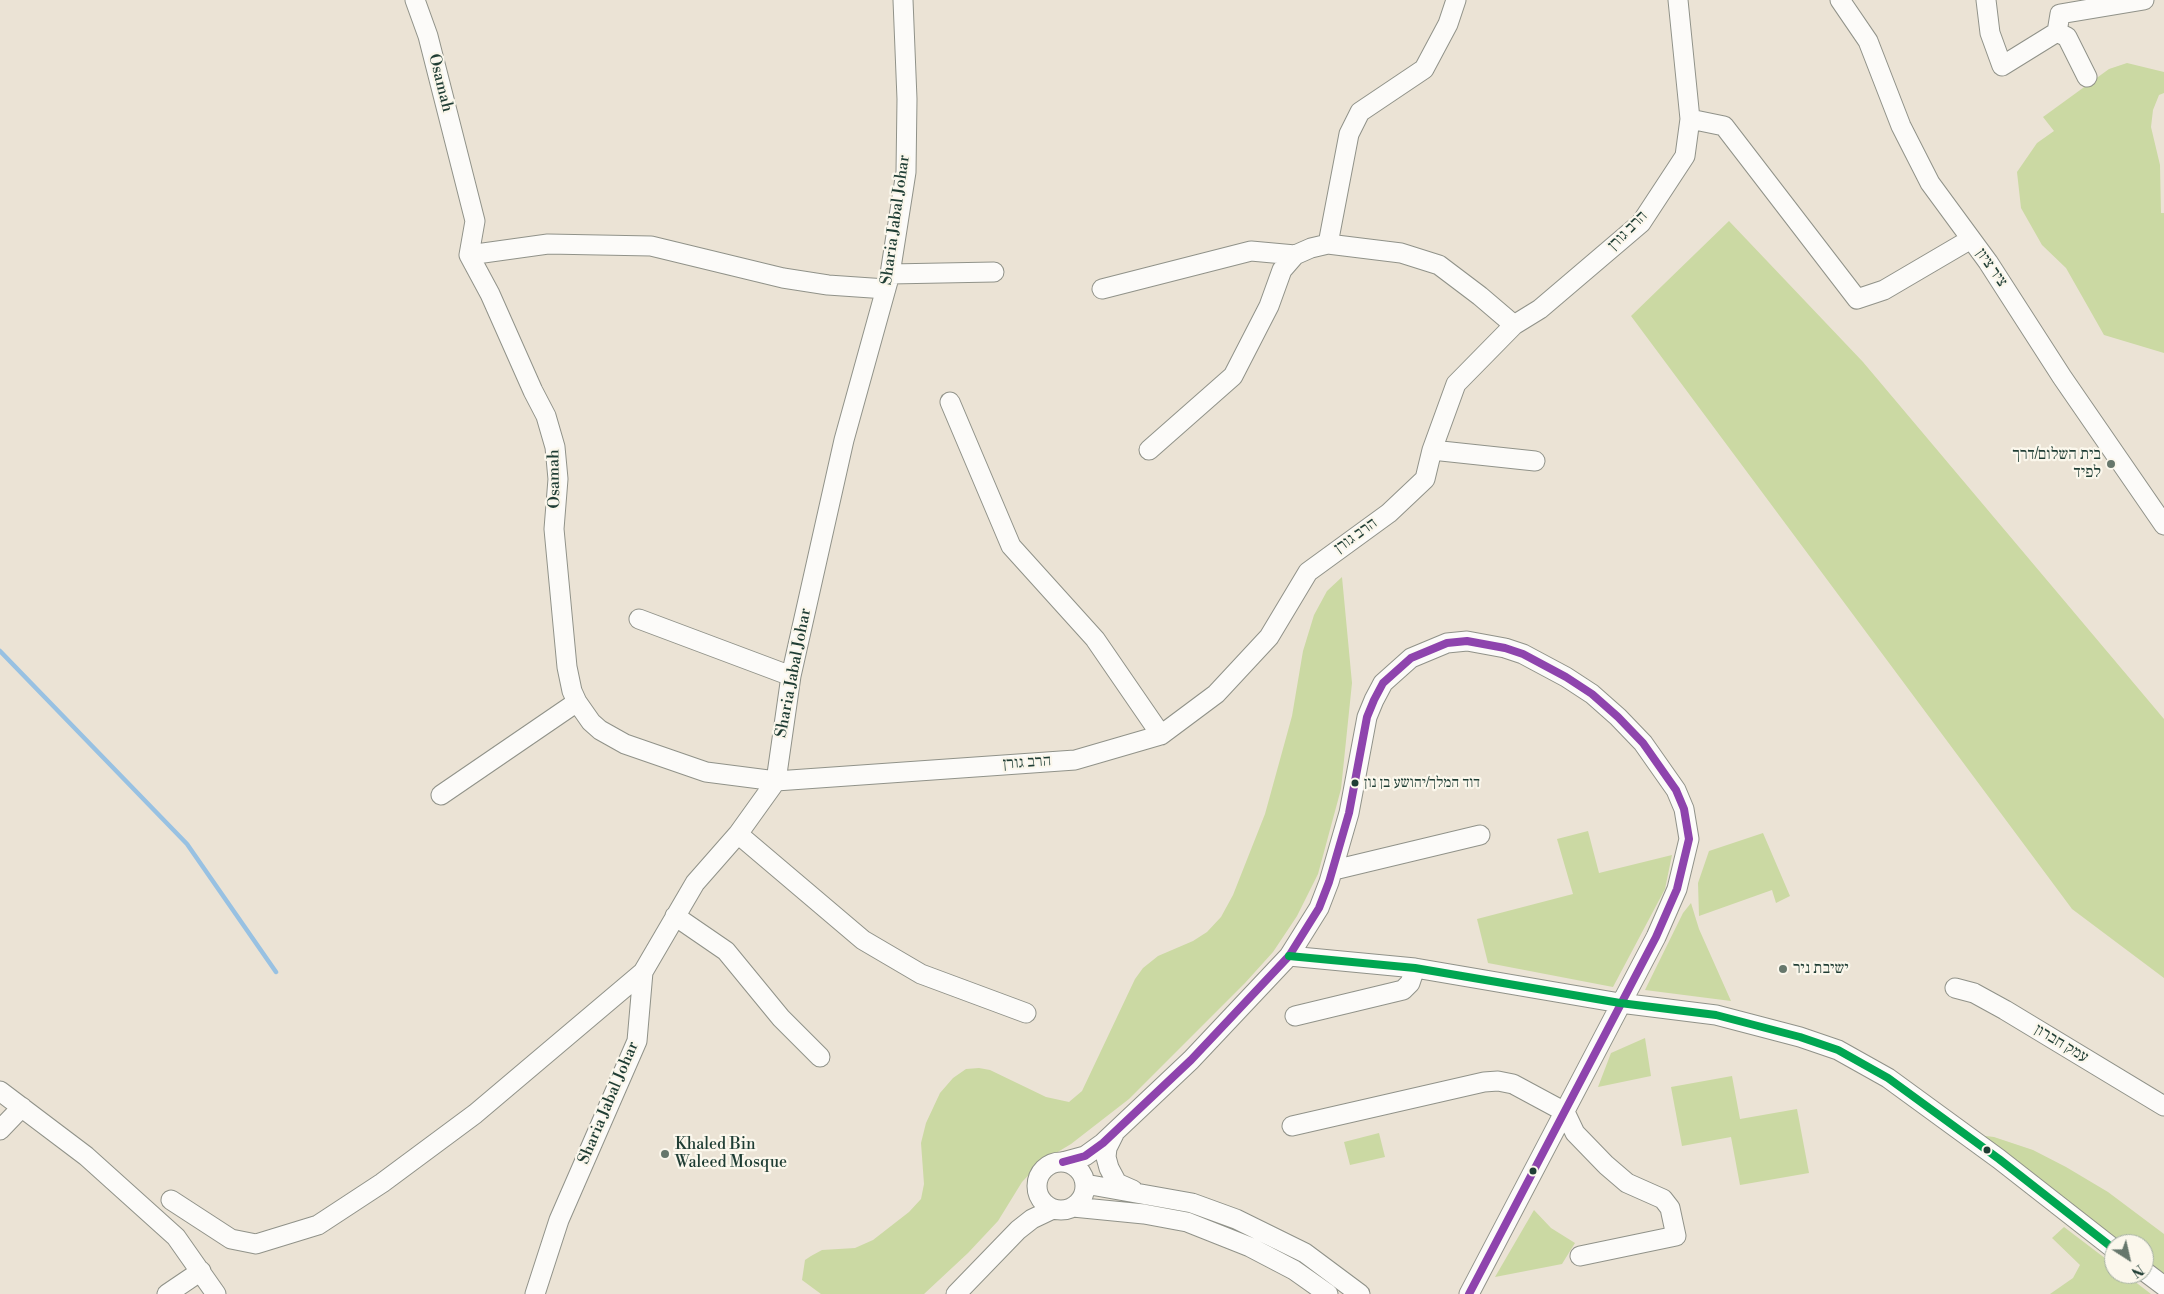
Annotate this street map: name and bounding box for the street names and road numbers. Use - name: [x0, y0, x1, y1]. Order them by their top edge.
- street label: Osamah: [424, 52, 456, 114]
- street label: Sharia Jabal Johar: [877, 154, 915, 286]
- street label: הרב גורן: [1604, 207, 1652, 255]
- street label: ציר ציון: [1971, 245, 2011, 291]
- street label: Osamah: [545, 449, 565, 509]
- street label: הרב גורן: [1331, 514, 1381, 558]
- street label: Sharia Jabal Johar: [772, 607, 816, 739]
- street label: הרב גורן: [1002, 752, 1052, 774]
- street label: עמק חברון: [2031, 1020, 2091, 1068]
- street label: Sharia Jabal Johar: [575, 1039, 643, 1167]

